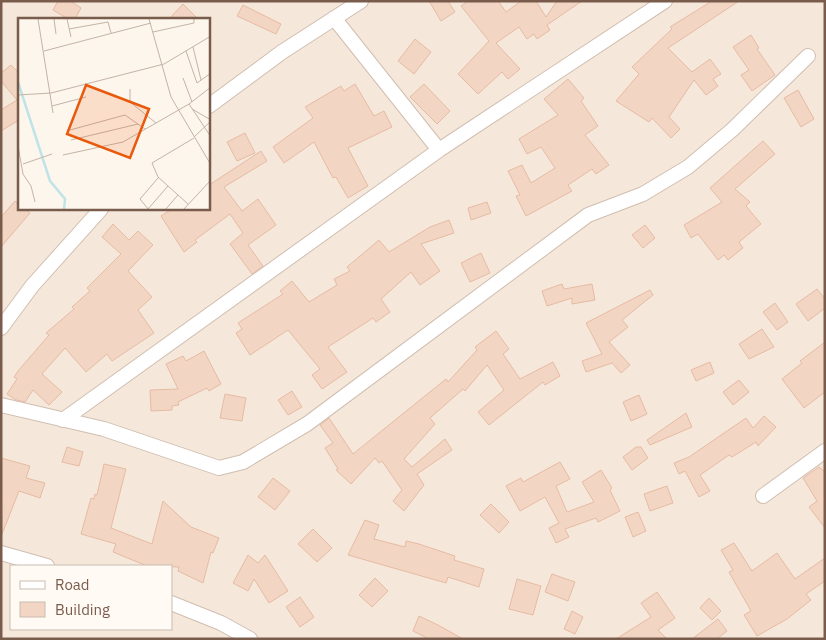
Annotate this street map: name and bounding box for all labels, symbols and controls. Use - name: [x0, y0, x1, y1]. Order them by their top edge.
- inset map: [18, 18, 210, 210]
- legend: [10, 565, 172, 630]
- text: Road: [55, 575, 90, 594]
- text: Building: [55, 600, 110, 619]

